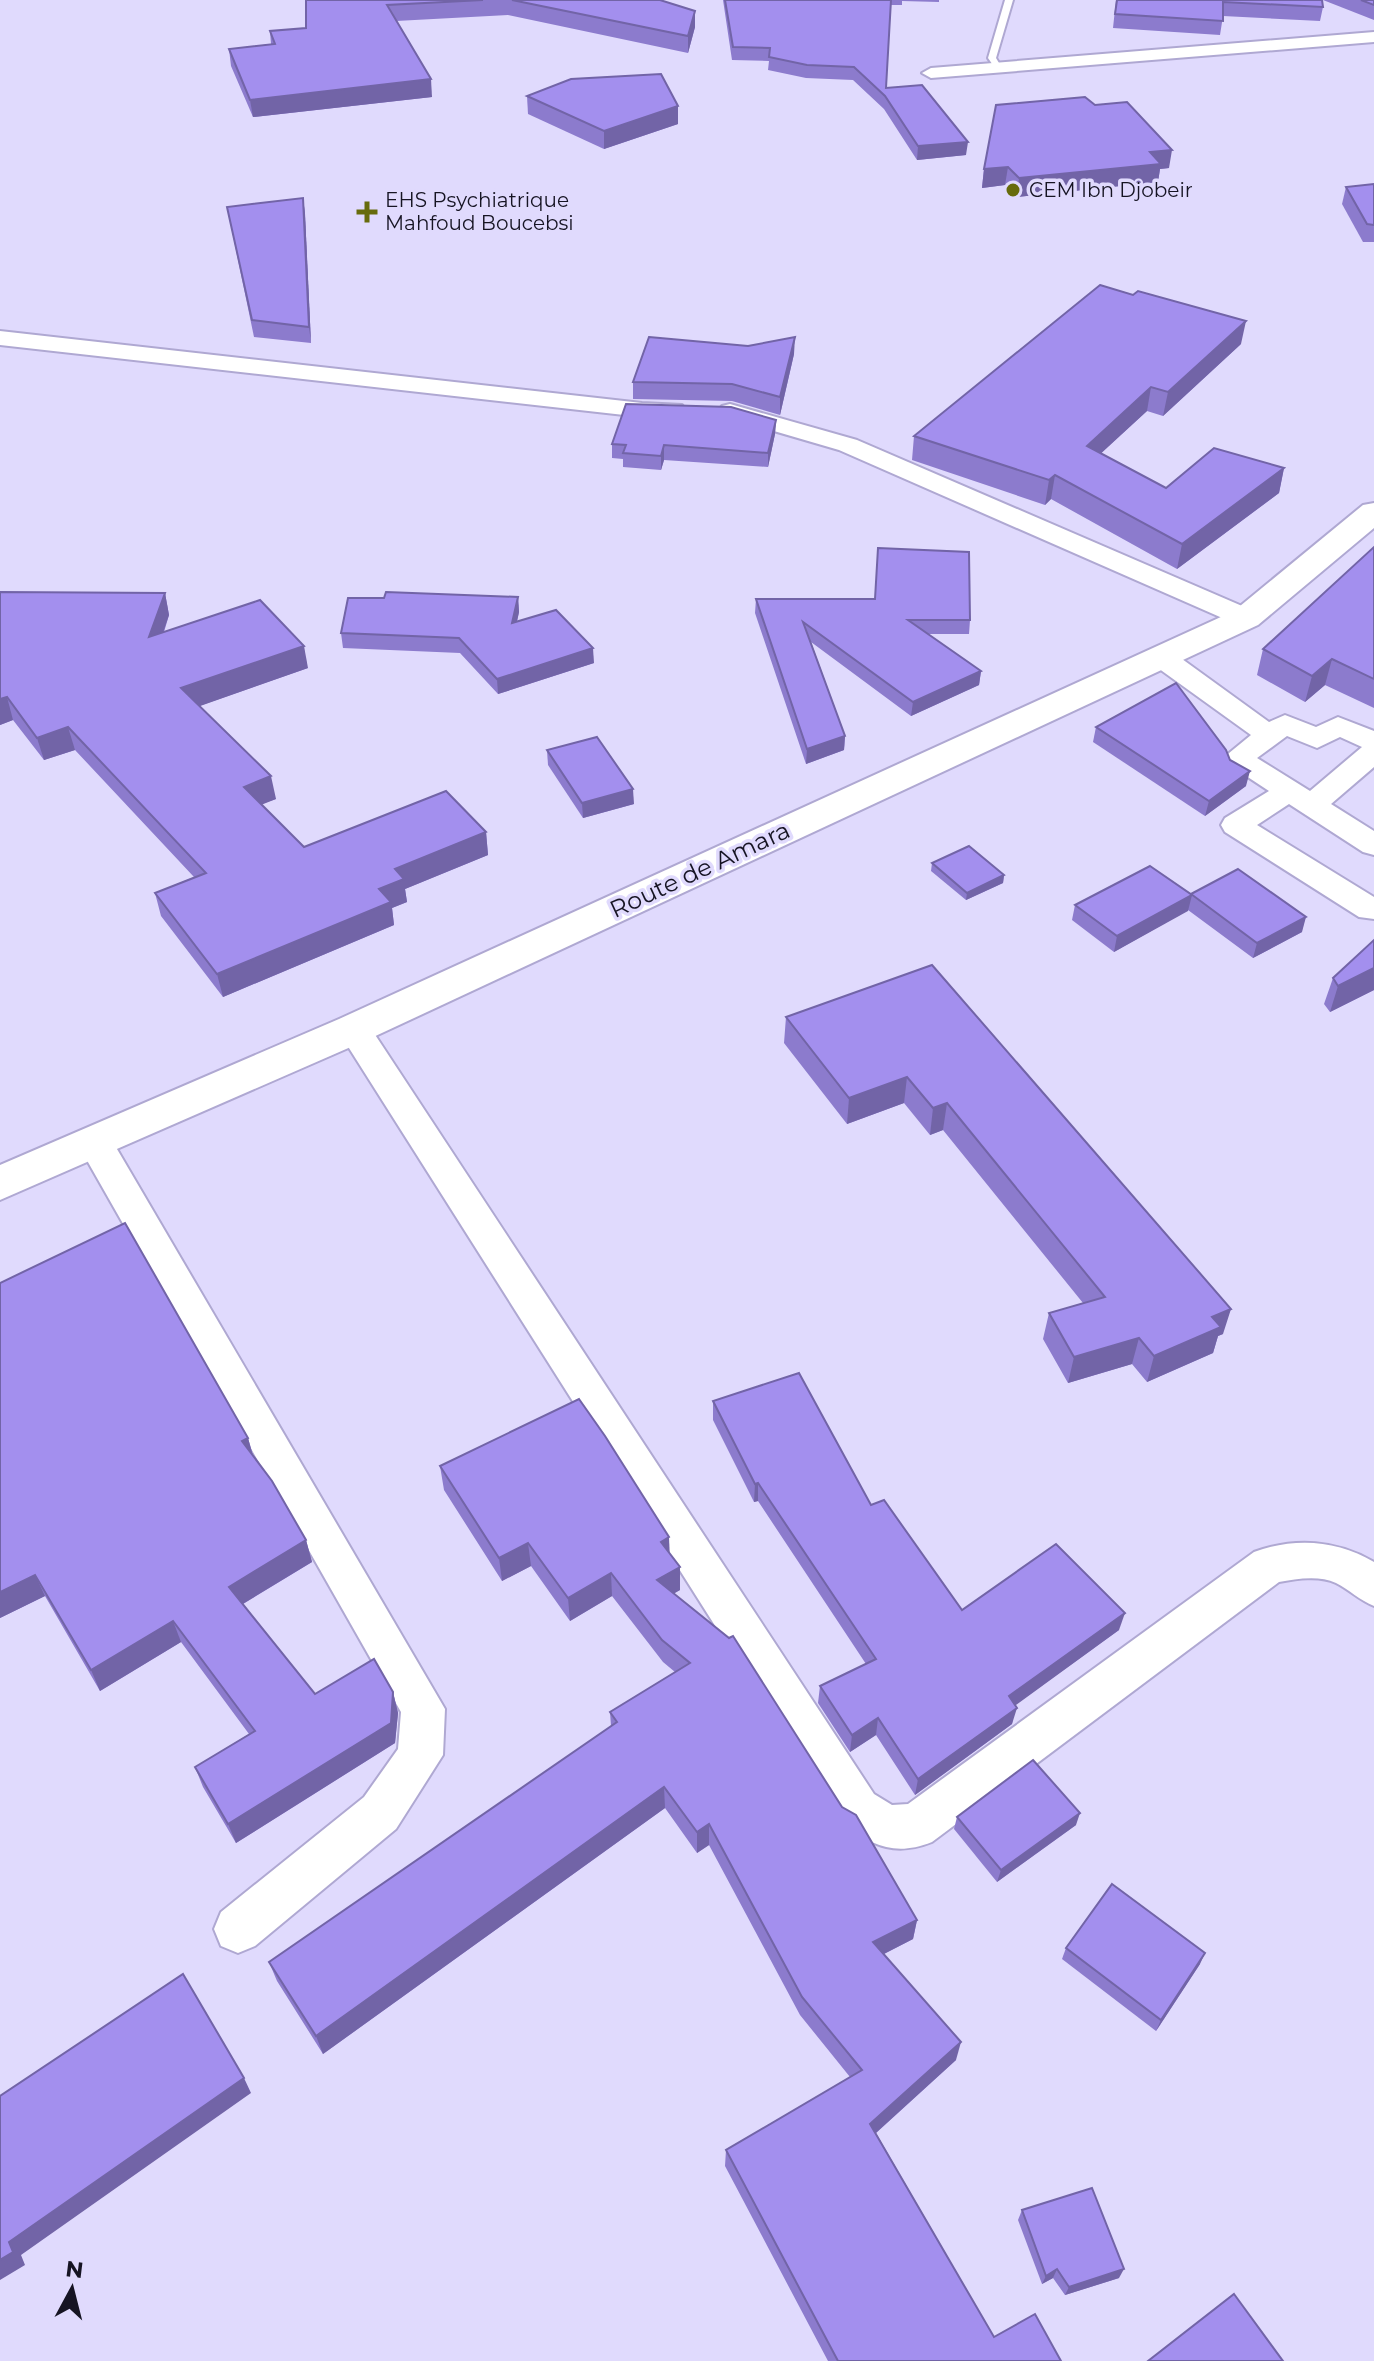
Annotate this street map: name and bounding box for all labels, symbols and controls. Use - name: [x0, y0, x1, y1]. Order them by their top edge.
- place label: CEM Ibn Djobeir: [1029, 178, 1193, 202]
- marker: CEM Ibn Djobeir: [1004, 181, 1022, 199]
- place label: EHS Psychiatrique Mahfoud Boucebsi: [385, 188, 574, 235]
- marker: EHS Psychiatrique Mahfoud Boucebsi: [356, 201, 378, 223]
- street label: Route de Amara: [605, 815, 794, 924]
- north arrow: [32, 2249, 112, 2329]
- text: N: [64, 2255, 85, 2284]

